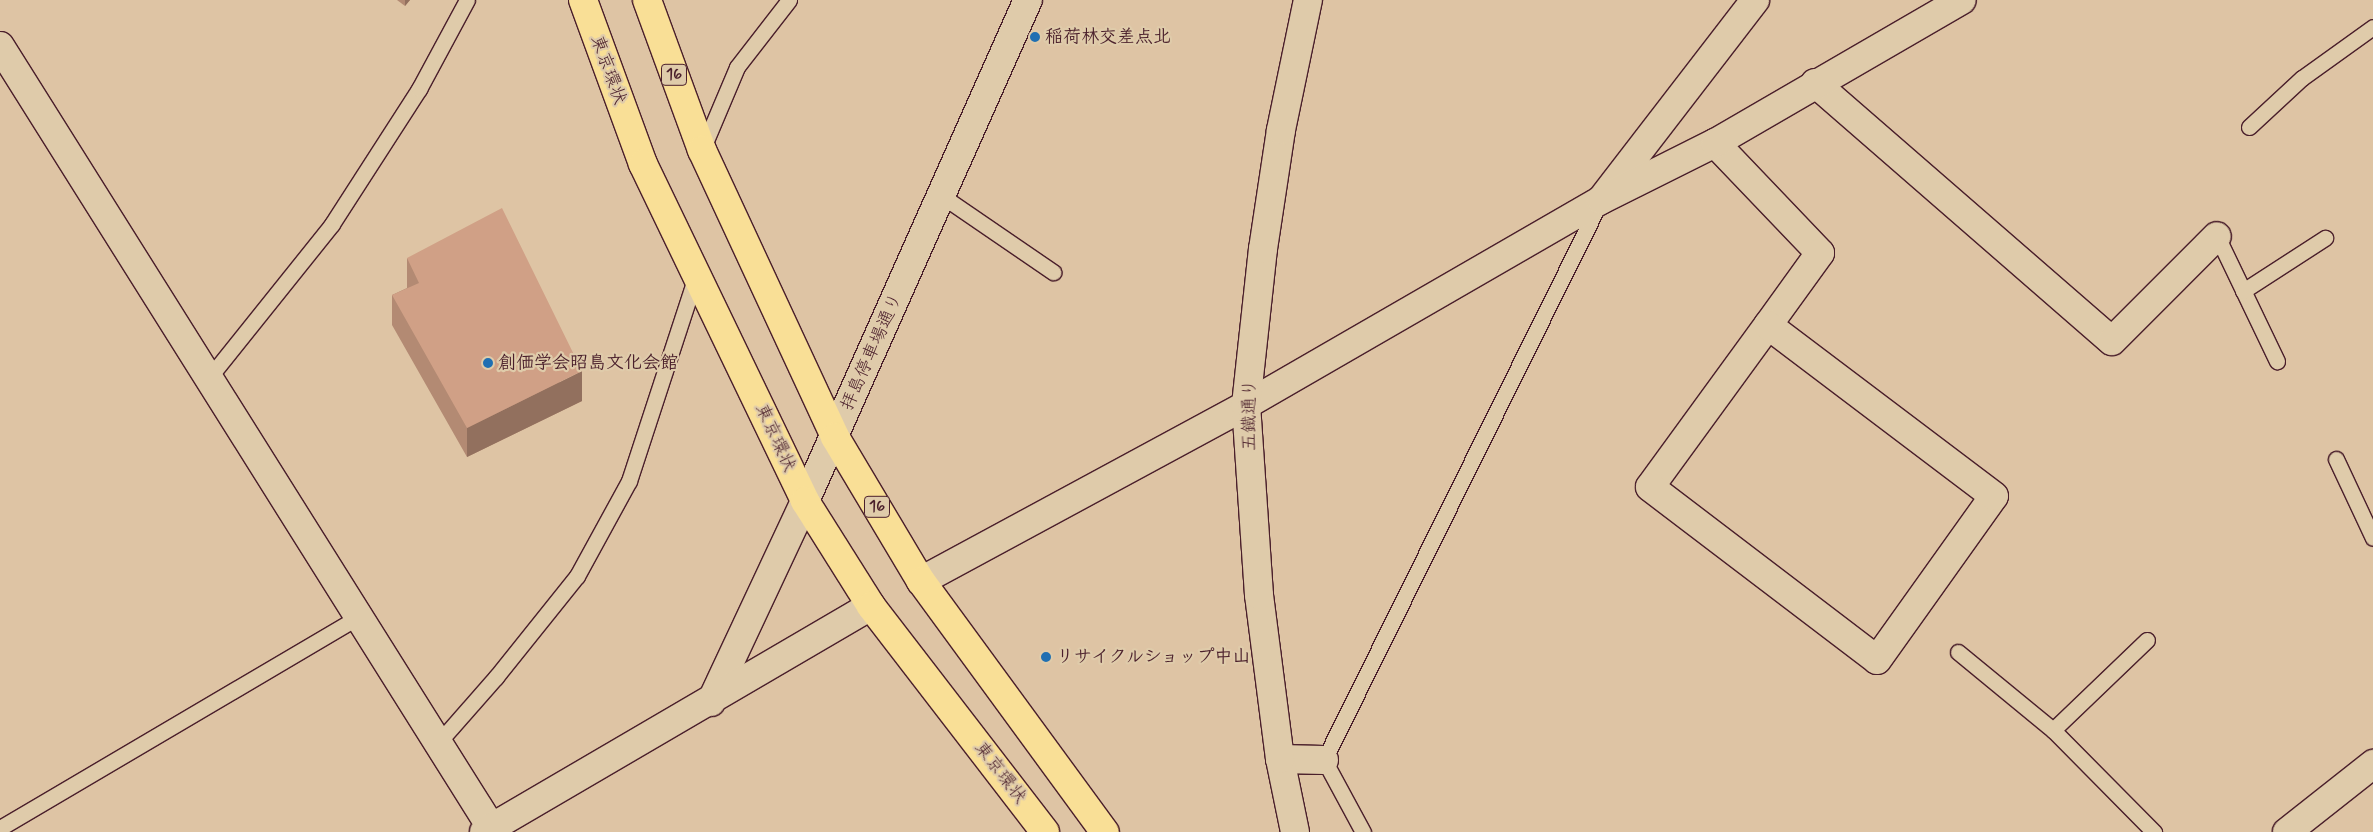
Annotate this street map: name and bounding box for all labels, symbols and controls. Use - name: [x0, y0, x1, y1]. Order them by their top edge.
- place label: 稲荷林交差点北: [1045, 26, 1171, 48]
- marker: 稲荷林交差点北: [1029, 31, 1041, 43]
- street label: 東京環状: [586, 32, 630, 108]
- road number: 16: [660, 62, 688, 88]
- street label: 拝島停車場通り: [837, 290, 907, 414]
- place label: 創価学会昭島文化会館: [498, 352, 678, 374]
- marker: 創価学会昭島文化会館: [482, 357, 494, 369]
- street label: 五鐵通り: [1239, 379, 1261, 451]
- street label: 東京環状: [750, 401, 800, 475]
- road number: 16: [863, 494, 891, 520]
- place label: リサイクルショップ中山: [1056, 646, 1254, 668]
- marker: リサイクルショップ中山: [1040, 651, 1052, 663]
- street label: 東京環状: [969, 738, 1031, 808]

